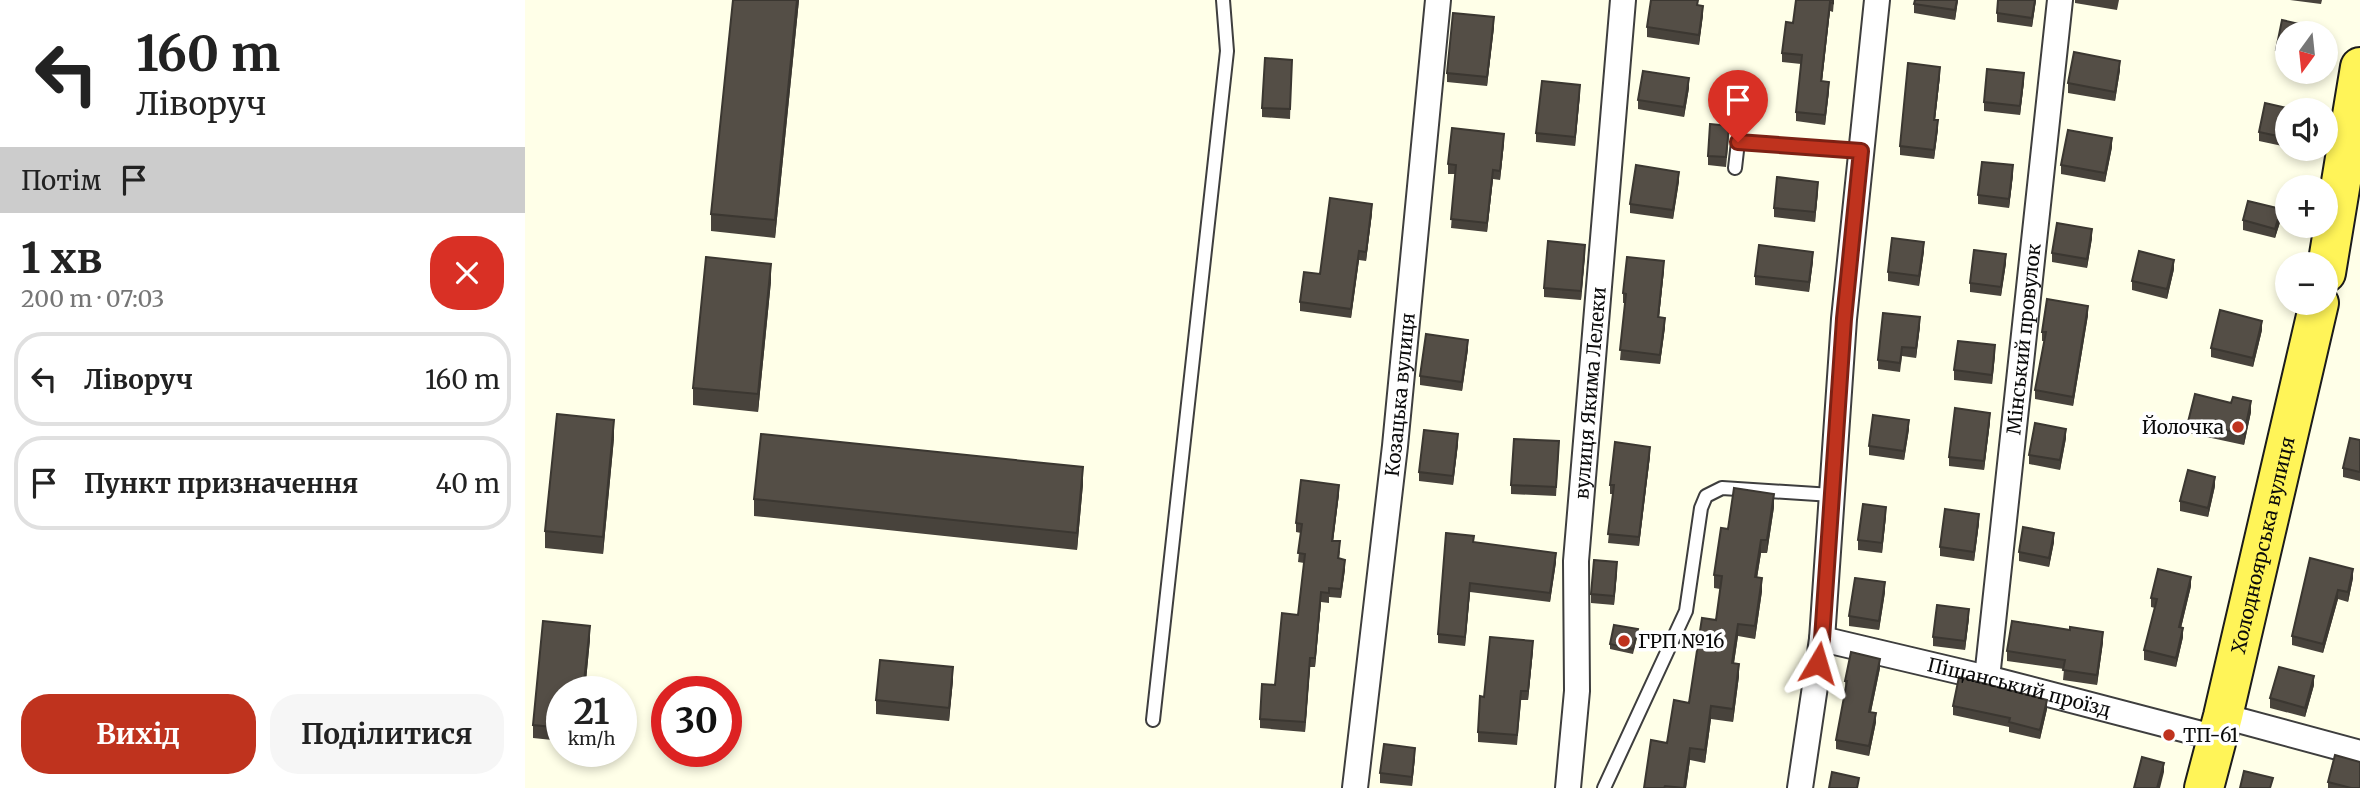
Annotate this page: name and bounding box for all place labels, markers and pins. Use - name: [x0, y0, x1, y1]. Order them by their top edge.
- pin: [1708, 70, 1768, 142]
- place label: Йолочка: [2142, 415, 2224, 439]
- marker: Йолочка: [2230, 419, 2246, 435]
- place label: ГРП №16: [1638, 629, 1725, 653]
- marker: ГРП №16: [1616, 633, 1632, 649]
- place label: ТП-61: [2183, 723, 2239, 747]
- marker: ТП-61: [2161, 727, 2177, 743]

